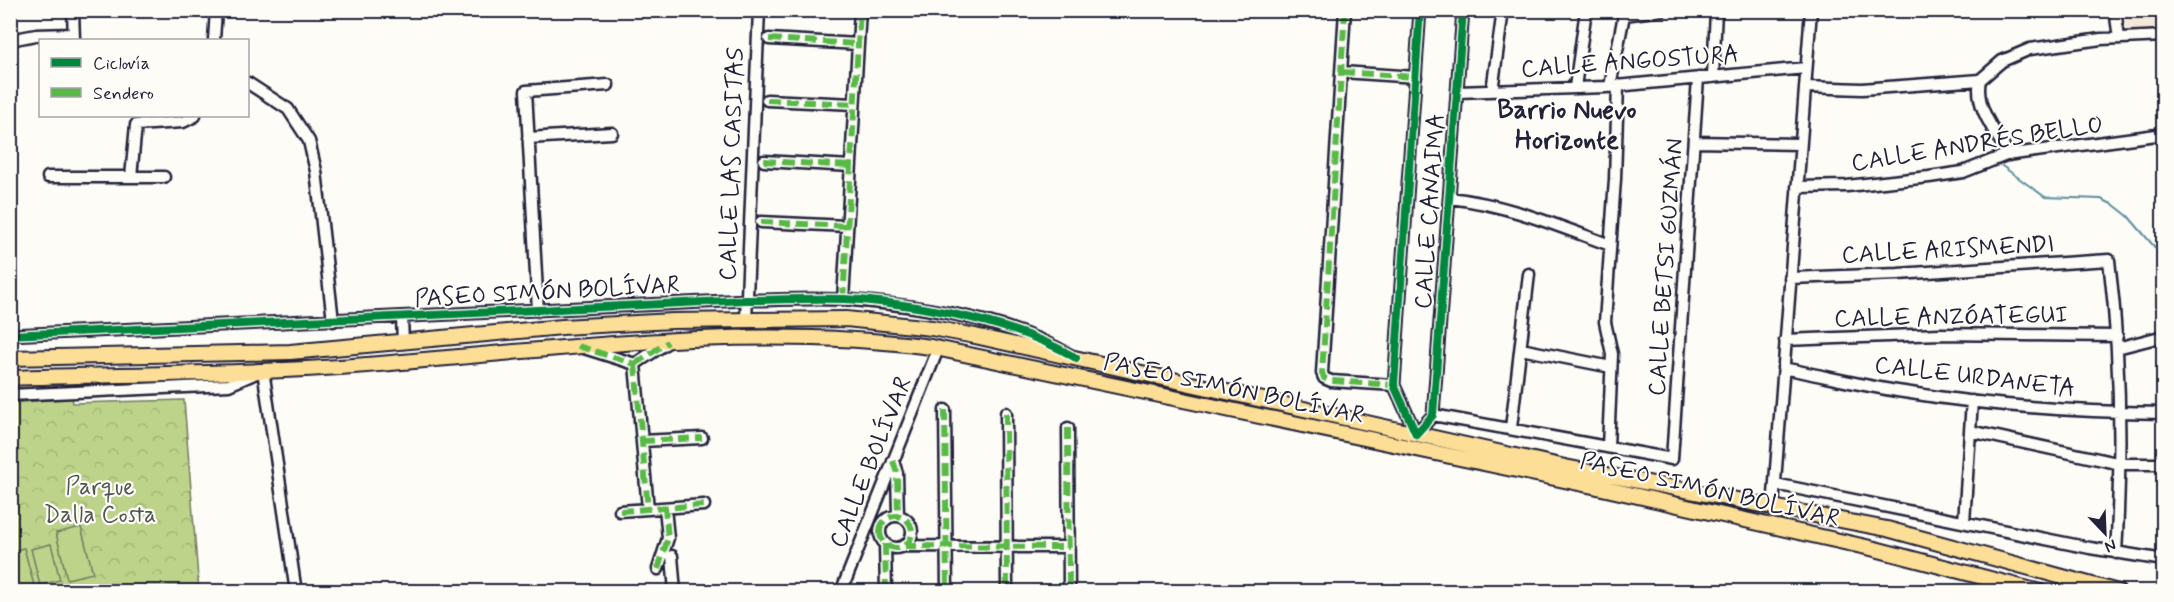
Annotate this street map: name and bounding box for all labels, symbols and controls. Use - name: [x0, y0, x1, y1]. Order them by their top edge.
- legend: [39, 39, 249, 117]
- street label: CALLE ANGOSTURA: [1520, 39, 1740, 86]
- street label: CALLE LAS CASITAS: [713, 47, 752, 281]
- text: Ciclovía: [93, 52, 150, 76]
- text: Sendero: [93, 82, 154, 106]
- district label: Barrio Nuevo Horizonte: [1497, 94, 1637, 158]
- street label: CALLE ANDRÉS BELLO: [1849, 107, 2105, 180]
- street label: CALLE CANAIMA: [1408, 112, 1453, 310]
- street label: CALLE BETSI GUZMÁN: [1641, 137, 1691, 397]
- street label: CALLE ARISMENDI: [1841, 229, 2055, 272]
- street label: PASEO SIMÓN BOLÍVAR: [414, 269, 680, 315]
- street label: CALLE ANZÓATEGUI: [1834, 300, 2068, 335]
- street label: PASEO SIMÓN BOLÍVAR: [1101, 346, 1367, 432]
- street label: CALLE URDANETA: [1873, 350, 2077, 405]
- street label: CALLE BOLÍVAR: [822, 372, 920, 553]
- street label: PASEO SIMÓN BOLÍVAR: [1577, 445, 1843, 535]
- park label: Parque Dalla Costa: [44, 472, 156, 531]
- north arrow: [2075, 503, 2135, 563]
- text: N: [2101, 534, 2119, 557]

